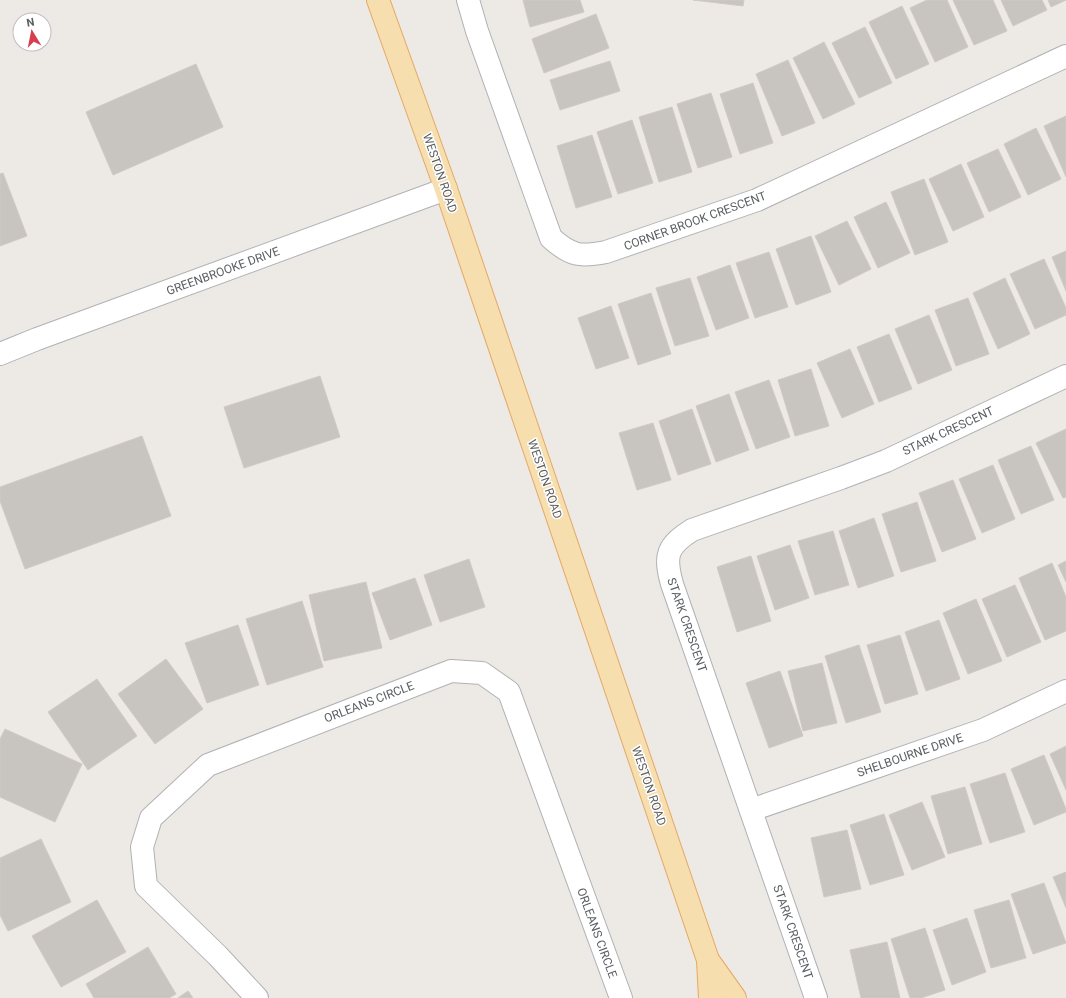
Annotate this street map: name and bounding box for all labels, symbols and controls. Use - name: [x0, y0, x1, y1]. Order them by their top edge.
- north arrow: [12, 12, 52, 52]
- text: N: [25, 16, 36, 30]
- street label: WESTON ROAD: [420, 132, 460, 214]
- street label: CORNER BROOK CRESCENT: [622, 189, 768, 253]
- street label: GREENBROOKE DRIVE: [164, 244, 282, 298]
- street label: STARK CRESCENT: [900, 404, 996, 458]
- street label: WESTON ROAD: [525, 438, 565, 520]
- street label: STARK CRESCENT: [664, 576, 710, 674]
- street label: ORLEANS CIRCLE: [322, 678, 416, 726]
- street label: SHELBOURNE DRIVE: [855, 730, 965, 780]
- street label: WESTON ROAD: [629, 745, 669, 827]
- street label: STARK CRESCENT: [770, 883, 816, 981]
- street label: ORLEANS CIRCLE: [574, 886, 620, 980]

